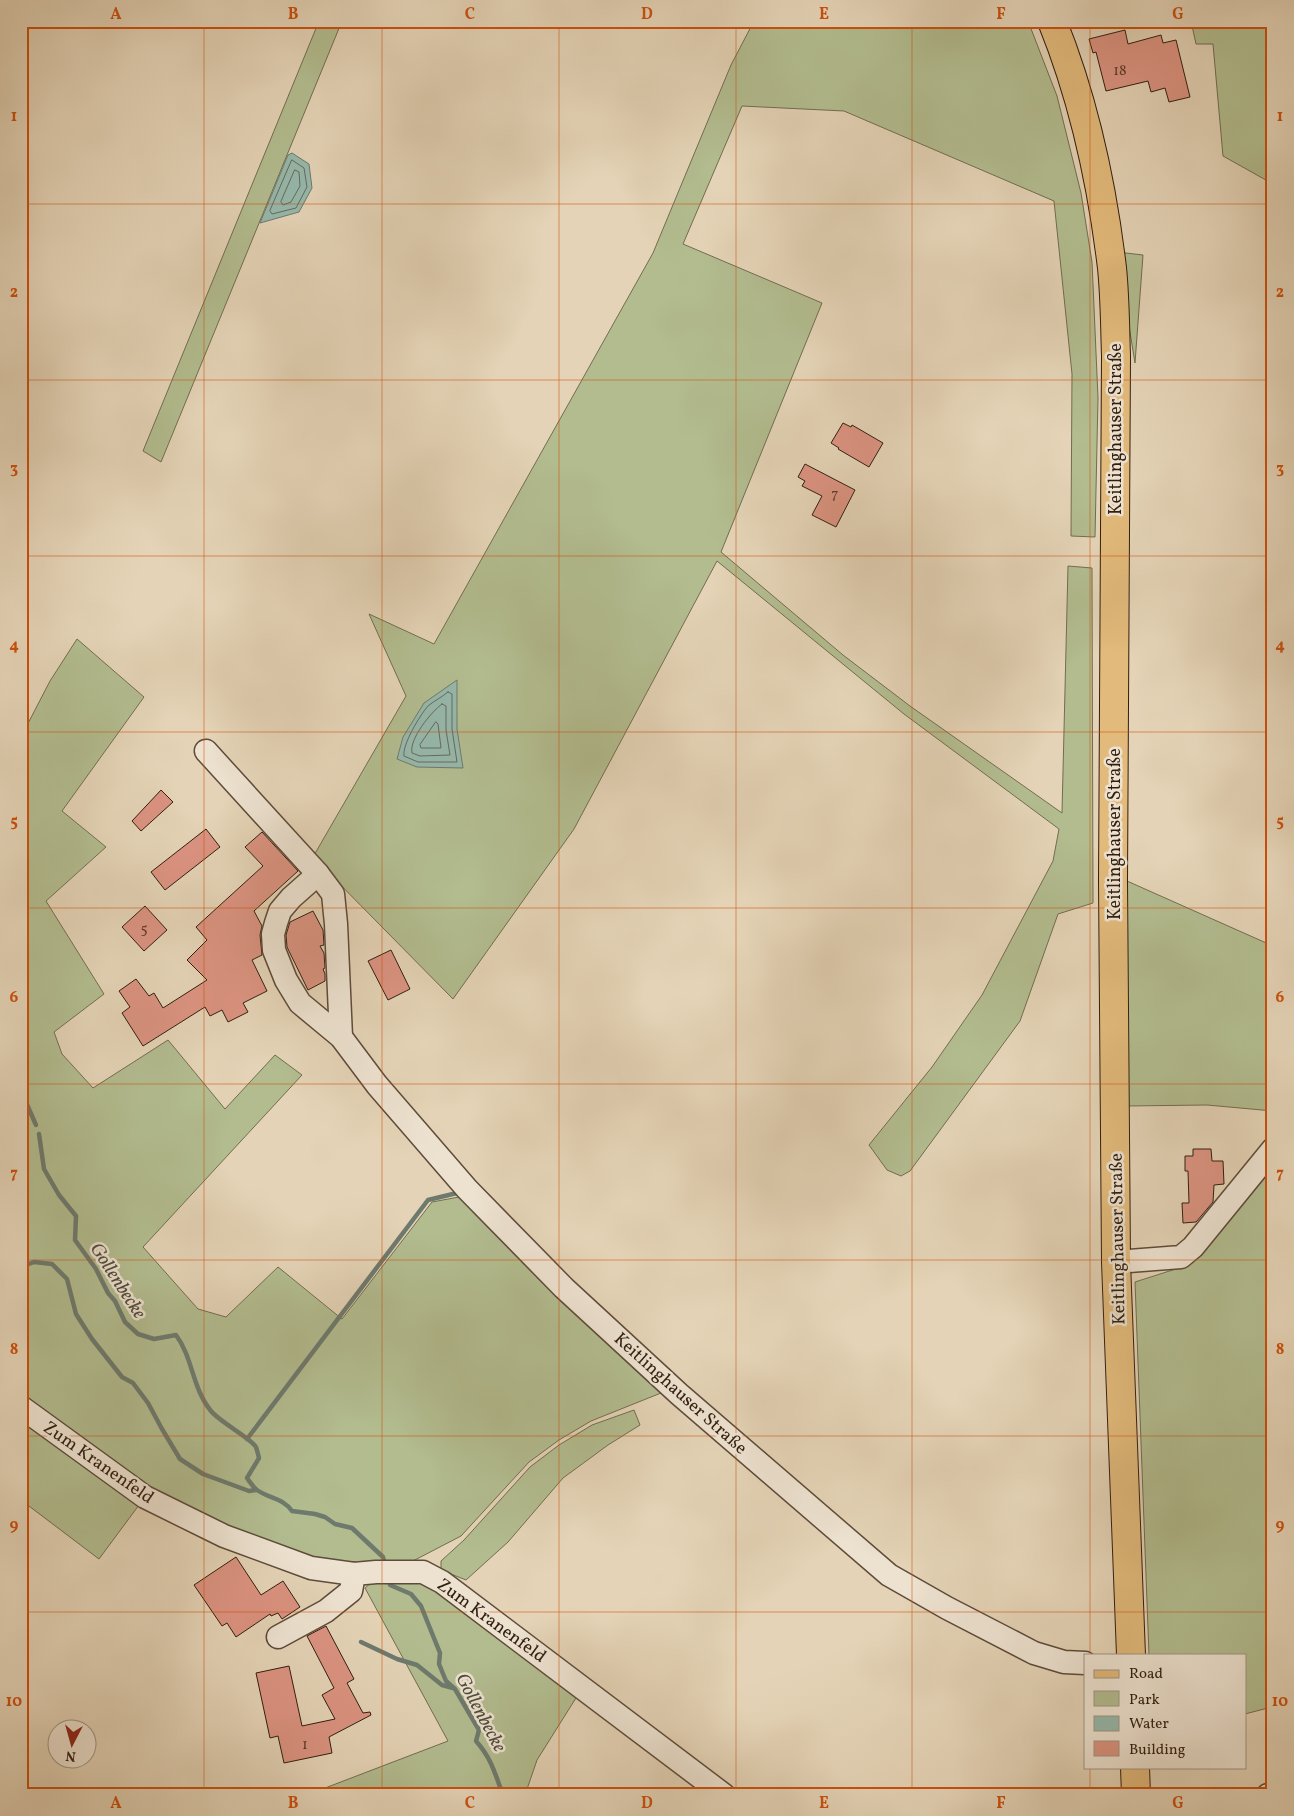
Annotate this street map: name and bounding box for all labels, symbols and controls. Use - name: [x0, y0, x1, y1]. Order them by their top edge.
- text: A: [110, 4, 122, 26]
- text: B: [288, 4, 299, 26]
- text: C: [465, 4, 475, 26]
- text: D: [641, 4, 653, 26]
- text: E: [819, 4, 829, 26]
- text: F: [996, 4, 1006, 26]
- text: G: [1172, 4, 1184, 26]
- house number: 18: [1113, 61, 1127, 82]
- text: 1: [11, 106, 17, 128]
- text: 1: [1277, 106, 1283, 128]
- text: 2: [10, 282, 18, 304]
- text: 2: [1276, 282, 1284, 304]
- street label: Keitlinghauser Straße: [1104, 343, 1129, 515]
- text: 3: [10, 458, 18, 480]
- text: 3: [1276, 458, 1284, 480]
- house number: 7: [831, 484, 839, 505]
- text: 4: [9, 635, 19, 657]
- text: 4: [1275, 635, 1285, 657]
- street label: Keitlinghauser Straße: [1103, 748, 1128, 920]
- text: 5: [10, 811, 18, 833]
- text: 5: [1276, 811, 1284, 833]
- house number: 5: [140, 919, 148, 940]
- text: 6: [10, 987, 19, 1009]
- text: 6: [1276, 987, 1285, 1009]
- street label: Keitlinghauser Straße: [1105, 1153, 1132, 1325]
- text: 7: [10, 1163, 18, 1185]
- text: 7: [1276, 1163, 1284, 1185]
- water label: Gollenbecke: [83, 1238, 152, 1324]
- street label: Keitlinghauser Straße: [608, 1327, 752, 1461]
- text: 8: [10, 1339, 18, 1361]
- text: 8: [1276, 1339, 1284, 1361]
- street label: Zum Kranenfeld: [38, 1416, 159, 1511]
- text: 9: [10, 1515, 19, 1537]
- text: 9: [1276, 1515, 1285, 1537]
- street label: Zum Kranenfeld: [431, 1573, 551, 1670]
- legend: [1084, 1654, 1246, 1768]
- text: Road: [1129, 1664, 1163, 1685]
- water label: Gollenbecke: [449, 1669, 512, 1757]
- text: Park: [1129, 1690, 1160, 1711]
- text: 10: [6, 1691, 22, 1713]
- text: 10: [1272, 1691, 1288, 1713]
- text: Water: [1129, 1714, 1169, 1735]
- north arrow: [48, 1718, 98, 1768]
- house number: 1: [302, 1735, 308, 1756]
- text: Building: [1129, 1740, 1186, 1761]
- text: N: [65, 1745, 77, 1765]
- text: A: [110, 1793, 122, 1815]
- text: B: [288, 1793, 299, 1815]
- text: C: [465, 1793, 475, 1815]
- text: D: [641, 1793, 653, 1815]
- text: E: [819, 1793, 829, 1815]
- text: F: [996, 1793, 1006, 1815]
- text: G: [1172, 1793, 1184, 1815]

